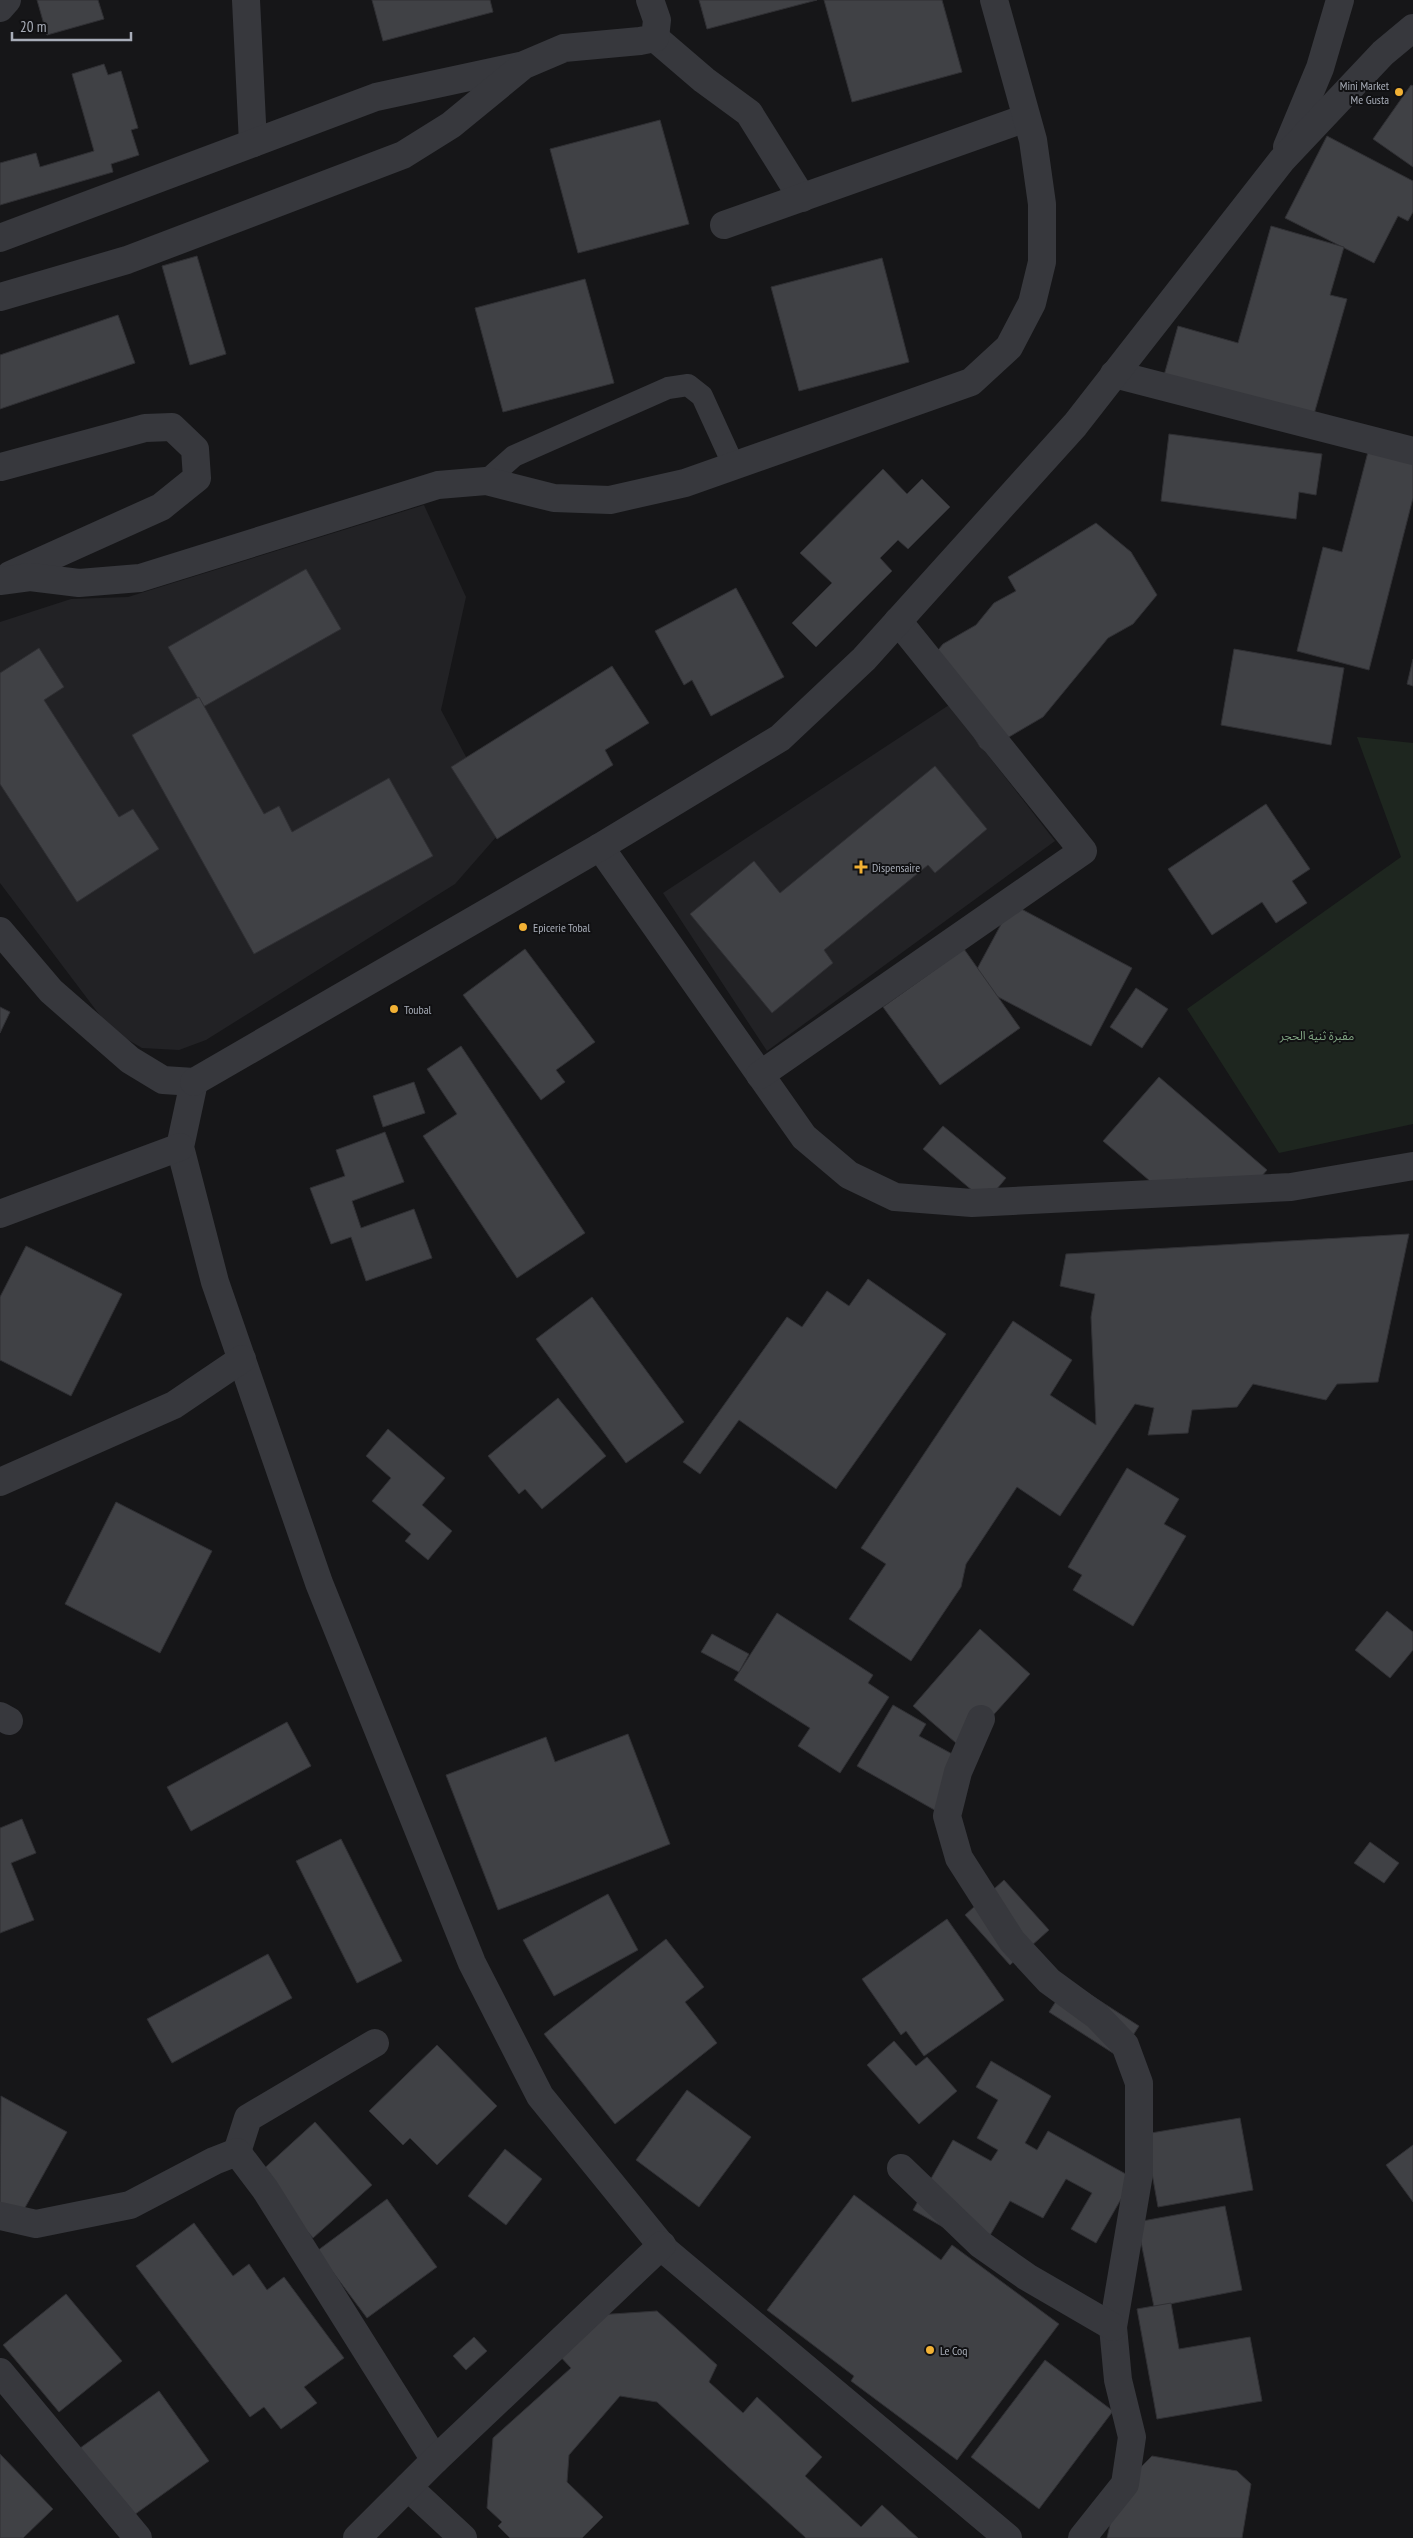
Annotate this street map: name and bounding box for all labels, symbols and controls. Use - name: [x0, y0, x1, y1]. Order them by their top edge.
- scale bar: [12, 10, 131, 42]
- text: 20 m: [20, 17, 46, 36]
- place label: Mini Market Me Gusta: [1340, 78, 1390, 107]
- marker: Mini Market Me Gusta: [1393, 86, 1405, 98]
- marker: Dispensaire: [854, 860, 868, 874]
- place label: Dispensaire: [872, 860, 920, 875]
- place label: Epicerie Tobal: [533, 920, 590, 935]
- marker: Epicerie Tobal: [517, 921, 529, 933]
- place label: Toubal: [404, 1002, 432, 1017]
- marker: Toubal: [388, 1003, 400, 1015]
- park label: مقبرة ثنية الحجر: [1279, 1028, 1354, 1043]
- place label: Le Coq: [940, 2343, 967, 2358]
- marker: Le Coq: [924, 2344, 936, 2356]

